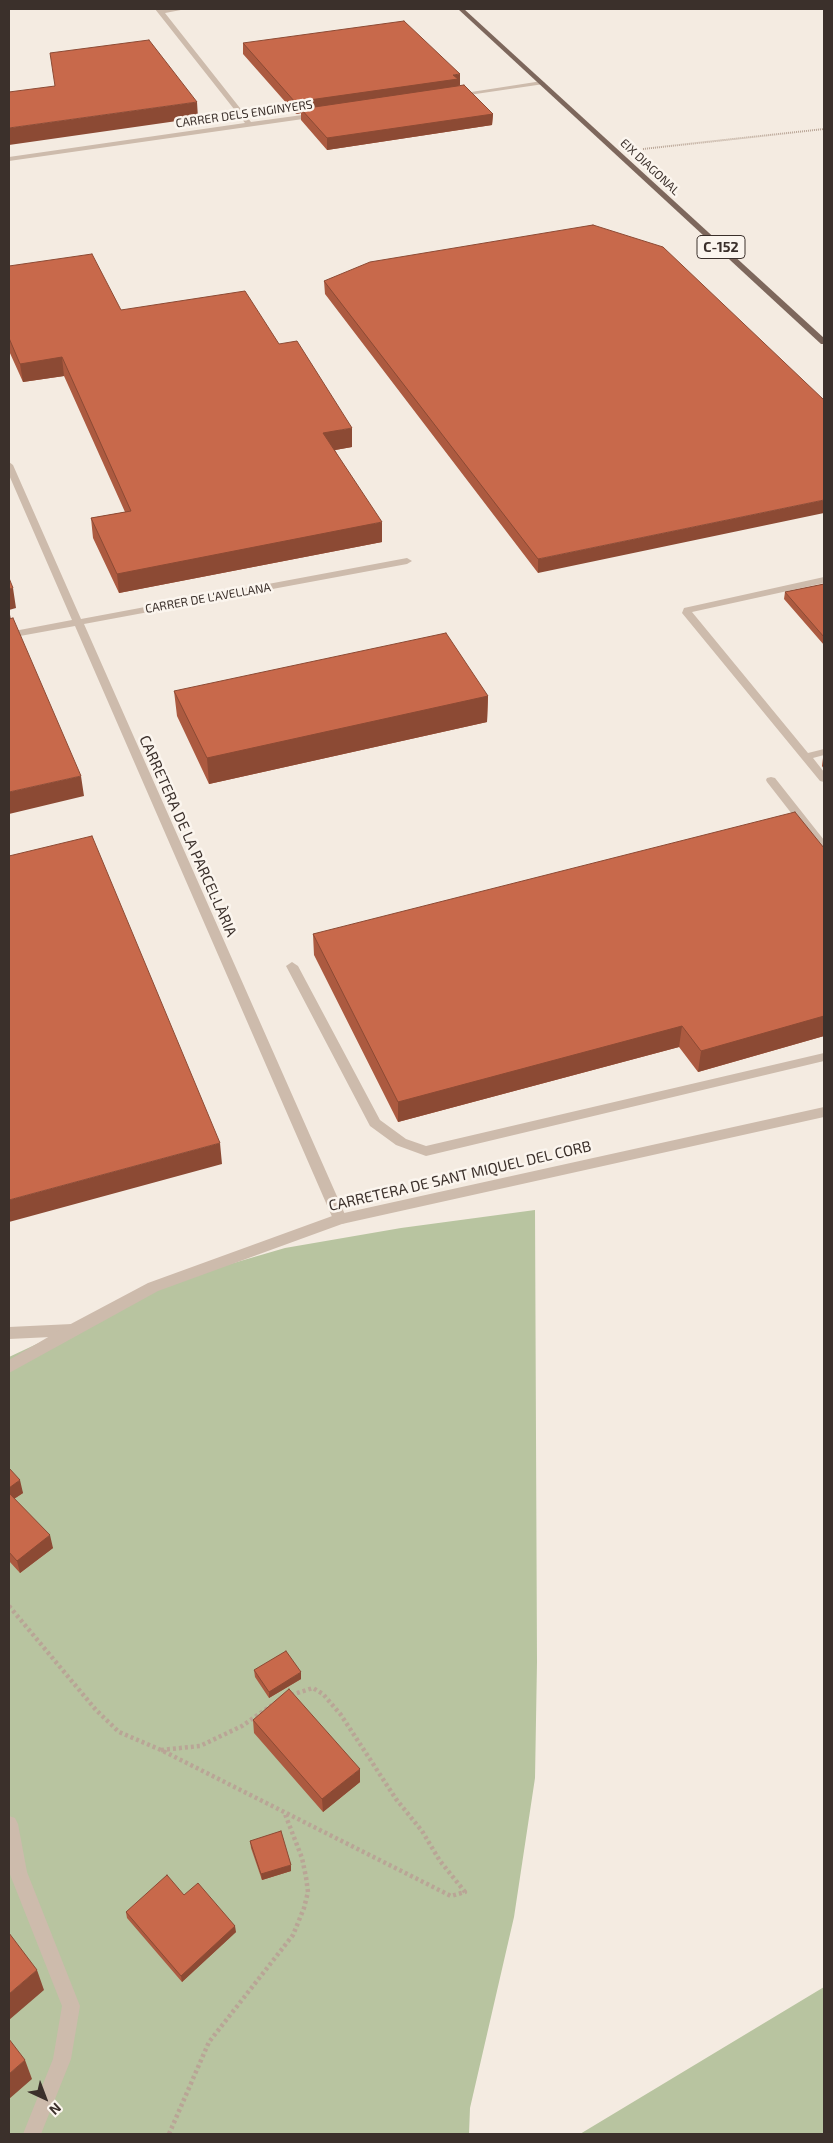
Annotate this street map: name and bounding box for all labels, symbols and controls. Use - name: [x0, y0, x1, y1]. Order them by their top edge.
- street label: CARRER DELS ENGINYERS: [175, 97, 313, 131]
- street label: EIX DIAGONAL: [617, 136, 683, 198]
- road number: C-152: [697, 236, 745, 258]
- street label: CARRER DE L'AVELLANA: [144, 580, 272, 616]
- street label: CARRETERA DE LA PARCEL·LÀRIA: [135, 733, 241, 939]
- street label: CARRETERA DE SANT MIQUEL DEL CORB: [327, 1137, 593, 1215]
- north arrow: [20, 2073, 70, 2123]
- text: N: [46, 2100, 65, 2119]

